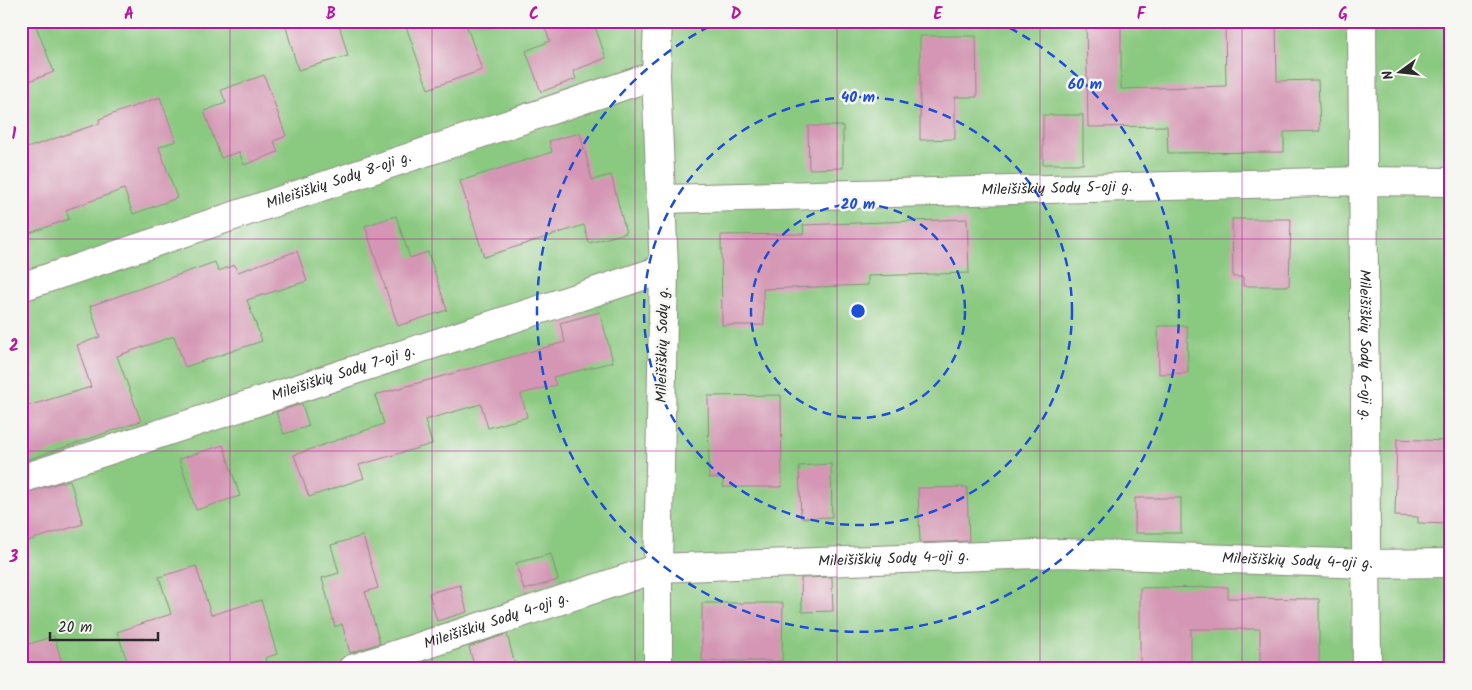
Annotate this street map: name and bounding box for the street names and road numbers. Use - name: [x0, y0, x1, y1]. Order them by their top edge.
- street label: Mileišiškių Sodų 8-oji g.: [263, 145, 415, 216]
- street label: Mileišiškių Sodų 5-oji g.: [981, 175, 1133, 203]
- street label: Mileišiškių Sodų 6-oji g.: [1352, 269, 1377, 421]
- street label: Mileišiškių Sodų g.: [650, 287, 676, 403]
- street label: Mileišiškių Sodų 7-oji g.: [268, 339, 418, 408]
- street label: Mileišiškių Sodų 4-oji g.: [818, 544, 970, 574]
- street label: Mileišiškių Sodų 4-oji g.: [1221, 547, 1373, 576]
- street label: Mileišiškių Sodų 4-oji g.: [421, 586, 572, 656]

